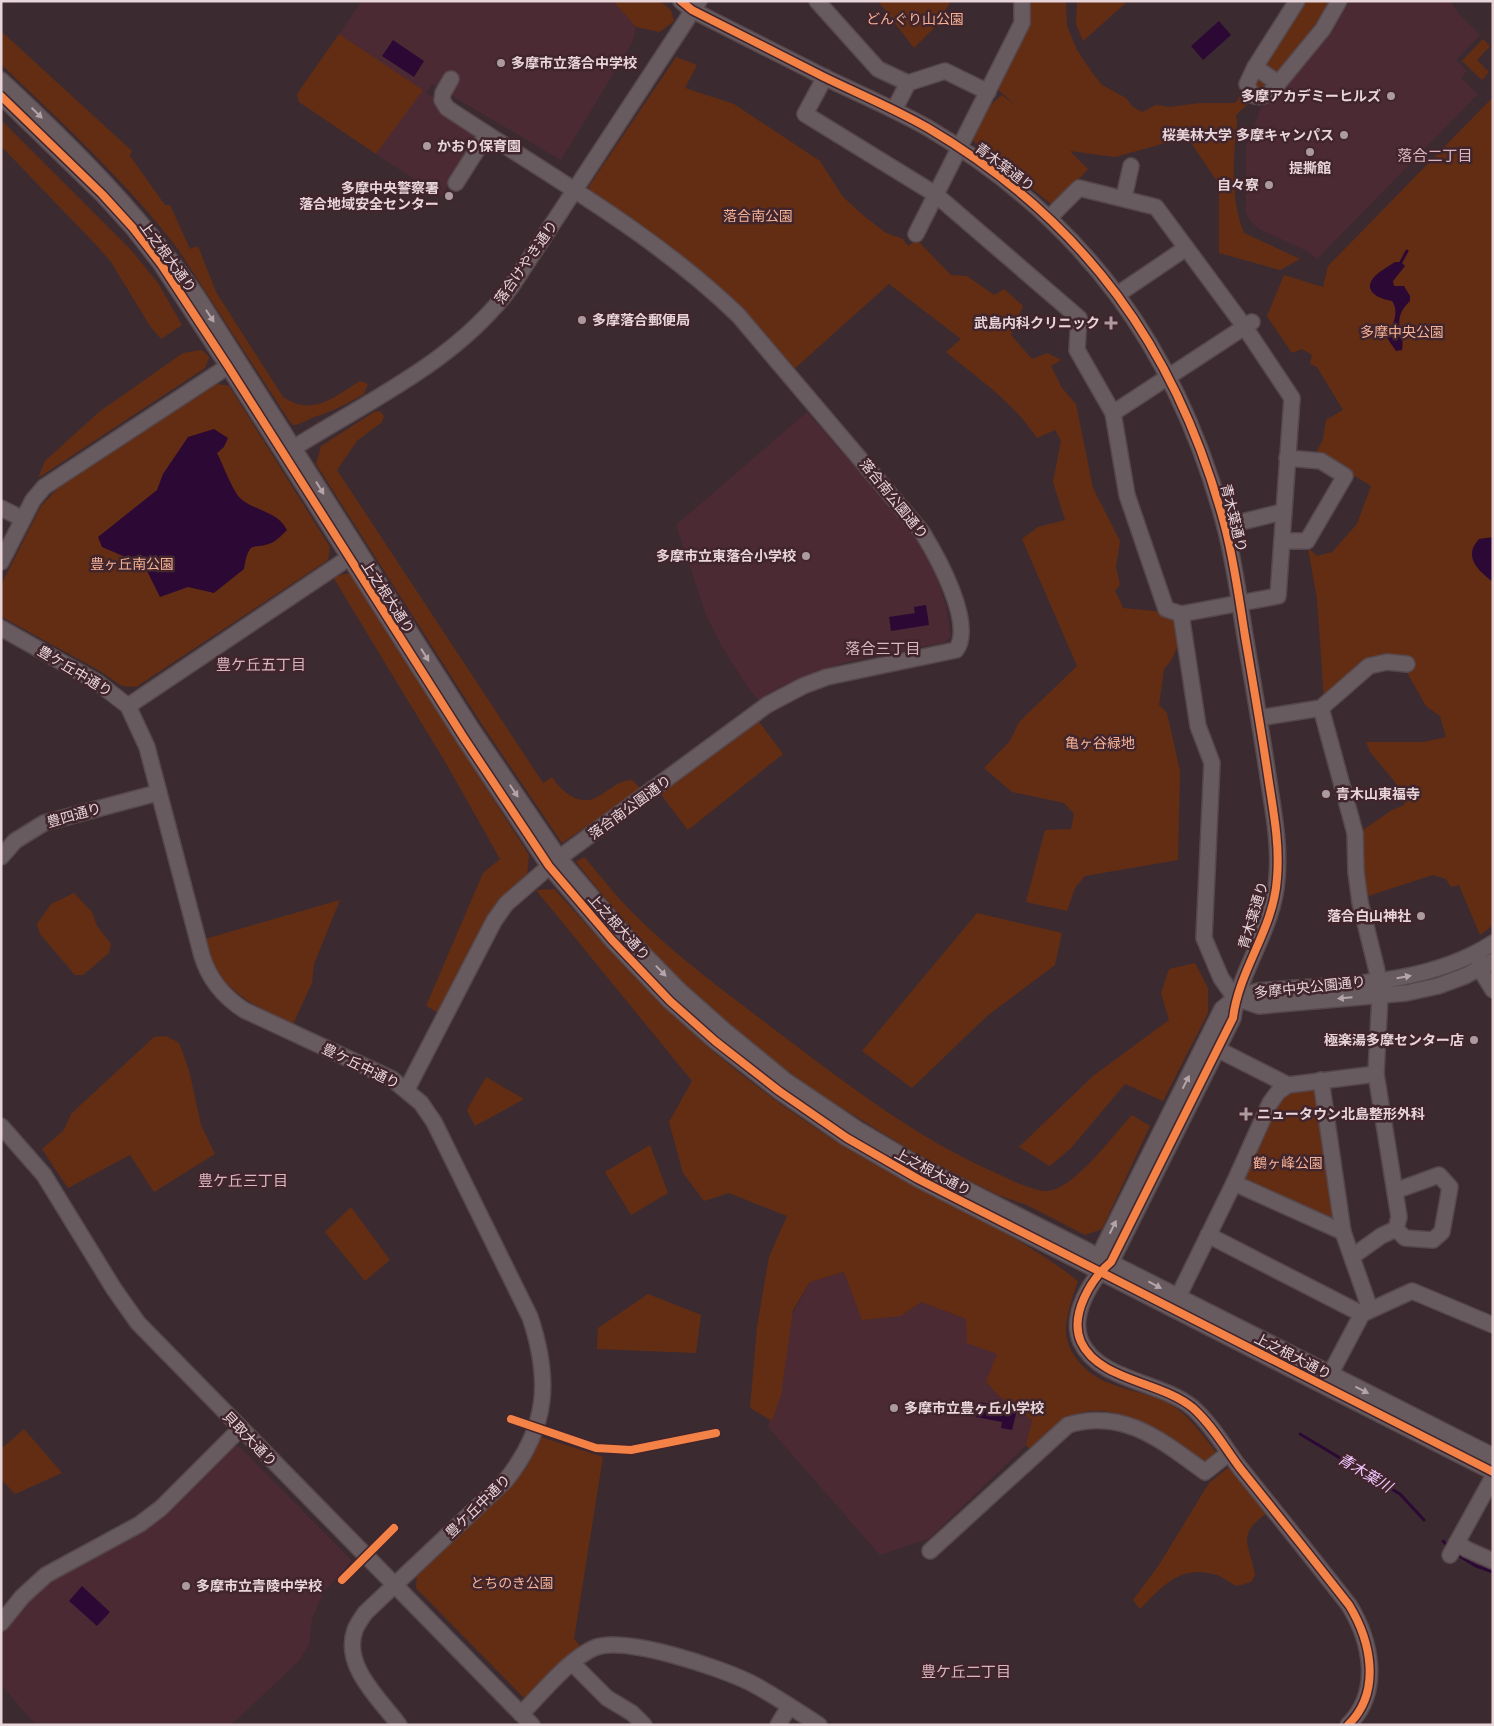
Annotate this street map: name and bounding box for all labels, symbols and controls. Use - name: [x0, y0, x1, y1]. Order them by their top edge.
- park label: どんぐり山公園: [866, 11, 964, 27]
- place label: 多摩市立落合中学校: [511, 55, 637, 71]
- marker: 多摩市立落合中学校: [495, 57, 507, 69]
- place label: 多摩アカデミーヒルズ: [1241, 88, 1381, 104]
- marker: 多摩アカデミーヒルズ: [1385, 90, 1397, 102]
- one-way arrow: [30, 107, 42, 119]
- place label: 桜美林大学 多摩キャンパス: [1162, 127, 1334, 143]
- marker: 桜美林大学 多摩キャンパス: [1338, 129, 1350, 141]
- place label: かおり保育園: [437, 138, 521, 154]
- marker: かおり保育園: [421, 140, 433, 152]
- street label: 青木葉通り: [972, 140, 1038, 194]
- marker: 提撕館: [1304, 146, 1316, 158]
- district label: 落合二丁目: [1397, 147, 1473, 164]
- place label: 提撕館: [1289, 160, 1331, 176]
- place label: 自々寮: [1217, 177, 1259, 193]
- marker: 自々寮: [1263, 179, 1275, 191]
- place label: 多摩中央警察署 落合地域安全センター: [299, 180, 439, 212]
- marker: 多摩中央警察署 落合地域安全センター: [443, 190, 455, 202]
- park label: 落合南公園: [723, 208, 793, 224]
- street label: 落合けやき通り: [491, 217, 561, 307]
- street label: 上之根大通り: [137, 218, 199, 296]
- one-way arrow: [205, 309, 215, 322]
- place label: 多摩落合郵便局: [592, 312, 690, 328]
- marker: 多摩落合郵便局: [576, 314, 588, 326]
- place label: 武島内科クリニック: [974, 315, 1100, 331]
- marker: 武島内科クリニック: [1104, 316, 1118, 330]
- park label: 多摩中央公園: [1360, 324, 1444, 340]
- street label: 落合南公園通り: [857, 456, 931, 542]
- one-way arrow: [316, 482, 325, 495]
- street label: 青木葉通り: [1218, 482, 1250, 554]
- place label: 多摩市立東落合小学校: [656, 548, 796, 564]
- marker: 多摩市立東落合小学校: [800, 550, 812, 562]
- park label: 豊ヶ丘南公園: [90, 556, 174, 572]
- street label: 上之根大通り: [358, 557, 418, 637]
- district label: 落合三丁目: [845, 640, 921, 657]
- street label: 豊ケ丘中通り: [35, 643, 115, 699]
- one-way arrow: [421, 649, 430, 662]
- district label: 豊ケ丘五丁目: [216, 656, 306, 673]
- park label: 亀ヶ谷緑地: [1065, 735, 1135, 751]
- street label: 落合南公園通り: [586, 772, 674, 842]
- one-way arrow: [509, 785, 519, 798]
- place label: 青木山東福寺: [1336, 786, 1420, 802]
- marker: 青木山東福寺: [1320, 788, 1332, 800]
- street label: 豊四通り: [45, 800, 103, 830]
- street label: 青木葉通り: [1235, 879, 1271, 951]
- street label: 上之根大通り: [585, 890, 653, 964]
- place label: 落合白山神社: [1327, 908, 1411, 924]
- marker: 落合白山神社: [1415, 910, 1427, 922]
- one-way arrow: [655, 965, 667, 977]
- one-way arrow: [1397, 972, 1413, 980]
- street label: 多摩中央公園通り: [1253, 973, 1367, 1001]
- one-way arrow: [1337, 994, 1353, 1002]
- place label: 極楽湯多摩センター店: [1324, 1032, 1464, 1048]
- marker: 極楽湯多摩センター店: [1468, 1034, 1480, 1046]
- street label: 豊ケ丘中通り: [320, 1040, 402, 1092]
- one-way arrow: [1182, 1074, 1190, 1089]
- place label: ニュータウン北島整形外科: [1257, 1106, 1425, 1122]
- marker: ニュータウン北島整形外科: [1239, 1107, 1253, 1121]
- street label: 上之根大通り: [892, 1145, 974, 1199]
- park label: 鶴ヶ峰公園: [1253, 1155, 1323, 1171]
- district label: 豊ケ丘三丁目: [198, 1172, 288, 1189]
- one-way arrow: [1109, 1220, 1117, 1234]
- one-way arrow: [1147, 1281, 1162, 1289]
- street label: 上之根大通り: [1252, 1330, 1334, 1382]
- one-way arrow: [1355, 1386, 1369, 1394]
- place label: 多摩市立豊ヶ丘小学校: [904, 1400, 1044, 1416]
- marker: 多摩市立豊ヶ丘小学校: [888, 1402, 900, 1414]
- street label: 貝取大通り: [220, 1408, 280, 1470]
- water label: 青木葉川: [1335, 1450, 1397, 1496]
- street label: 豊ケ丘中通り: [442, 1471, 514, 1541]
- park label: とちのき公園: [470, 1575, 554, 1591]
- place label: 多摩市立青陵中学校: [196, 1578, 322, 1594]
- marker: 多摩市立青陵中学校: [180, 1580, 192, 1592]
- district label: 豊ケ丘二丁目: [921, 1663, 1011, 1680]

